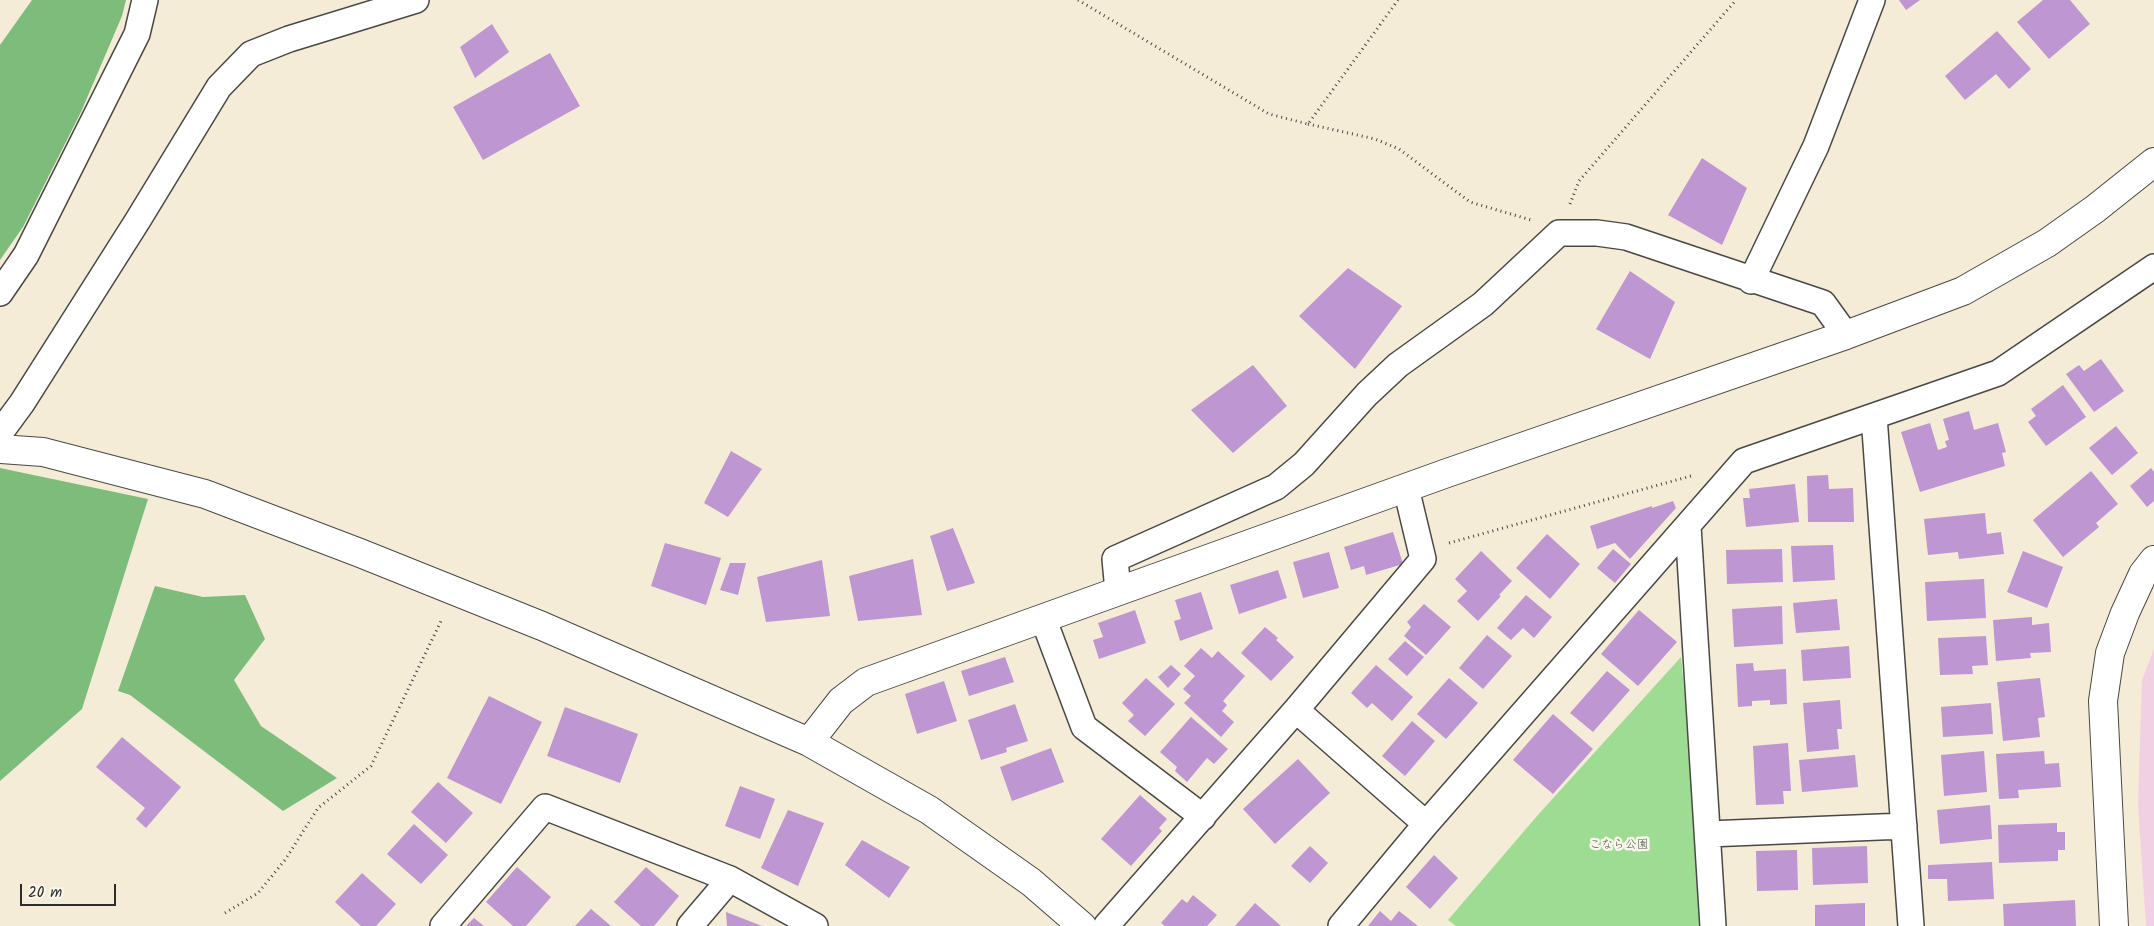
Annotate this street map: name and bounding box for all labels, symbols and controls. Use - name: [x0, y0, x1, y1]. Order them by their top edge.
- park label: こなら公園: [1589, 839, 1649, 853]
- scale bar: [22, 874, 119, 906]
- text: 20 m: [28, 881, 62, 905]

